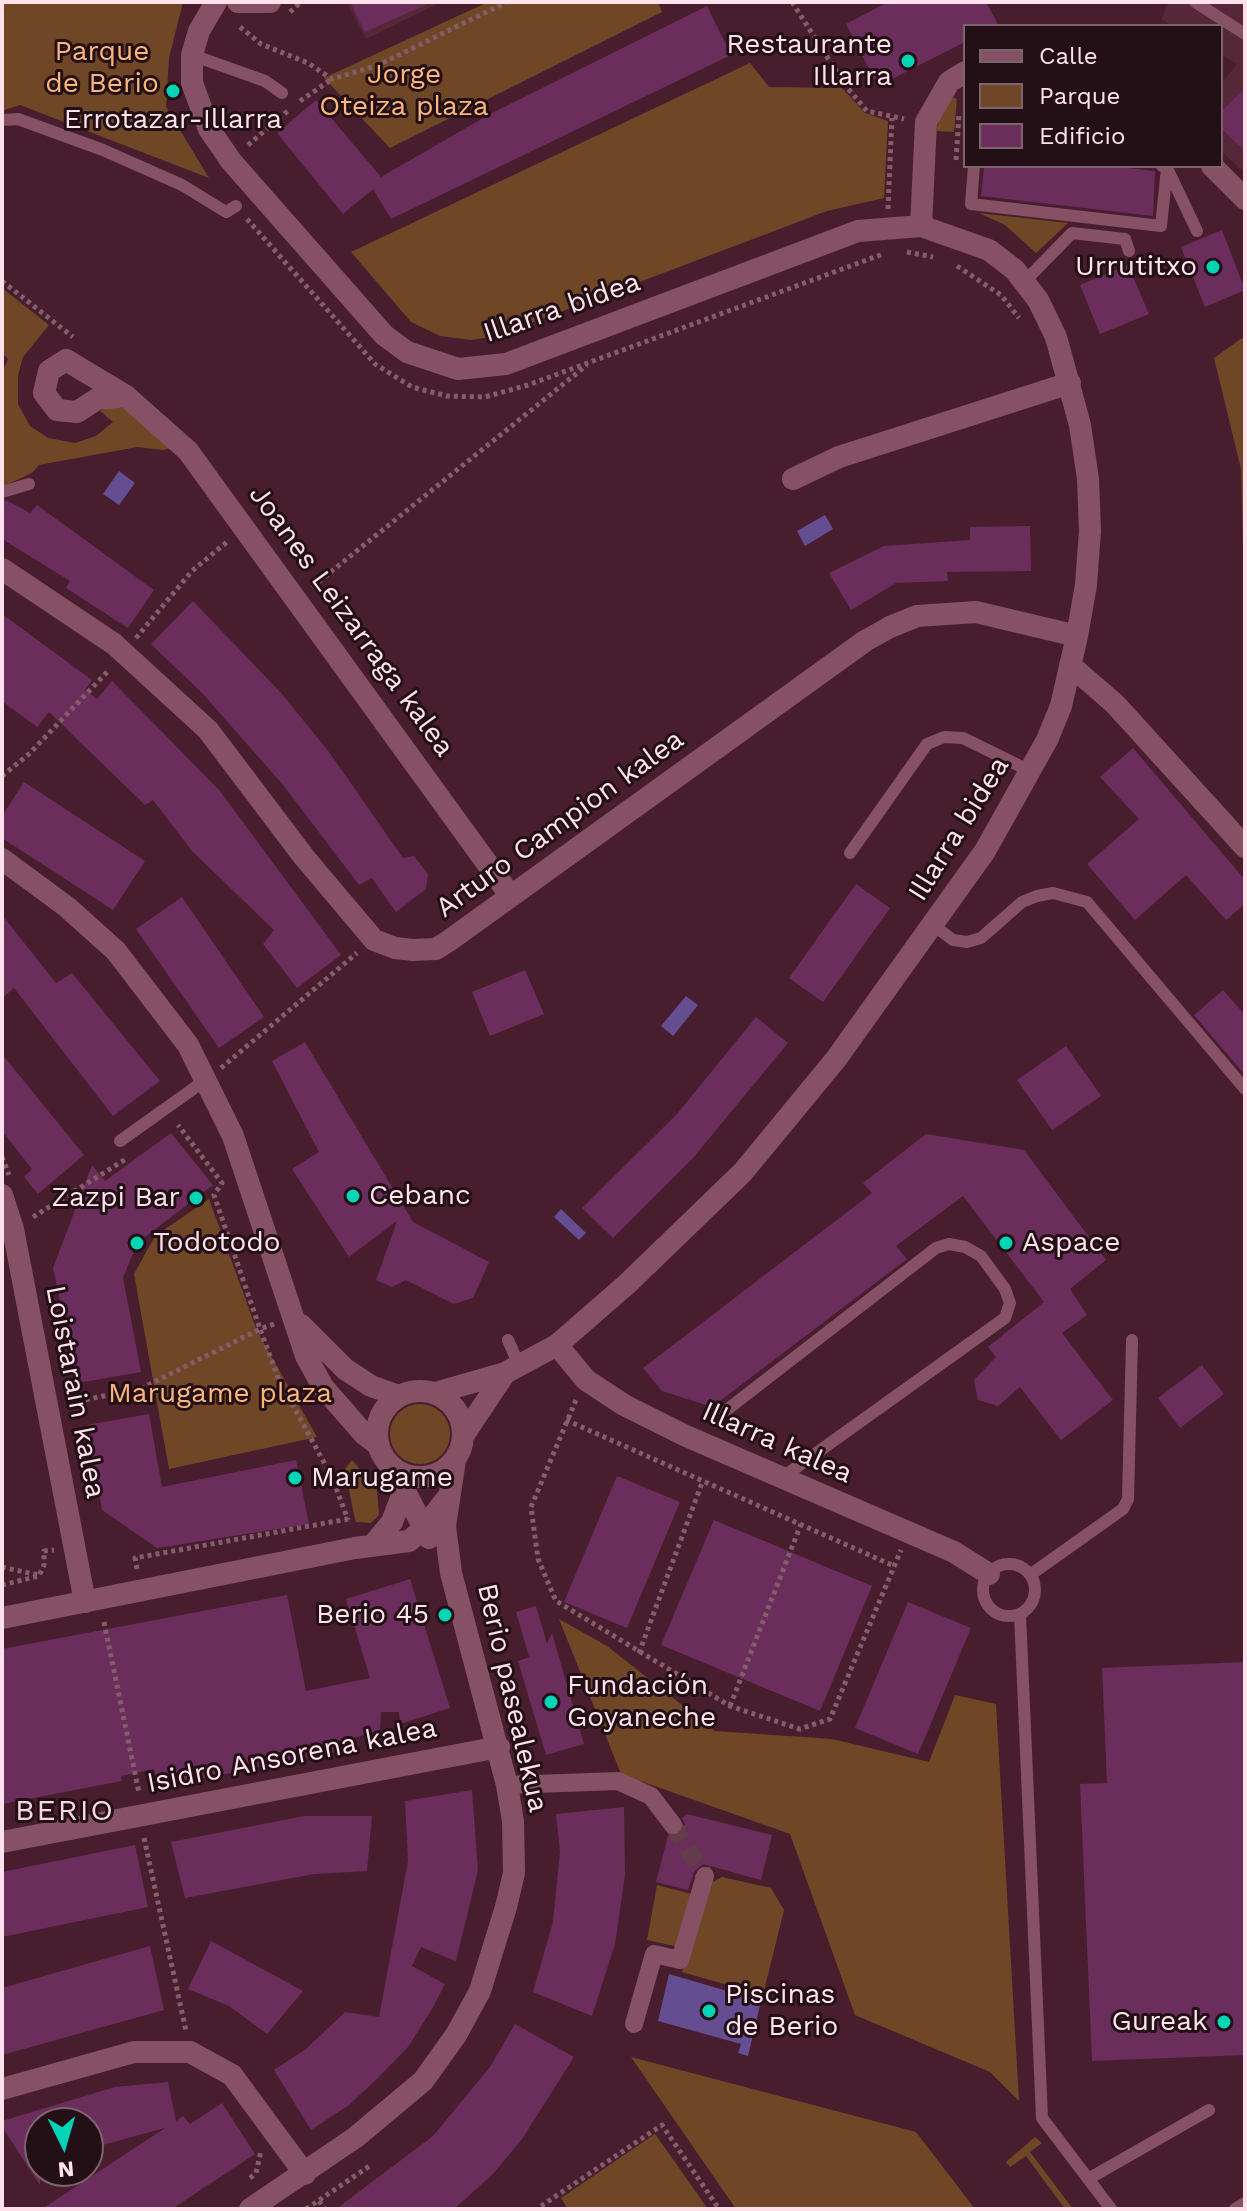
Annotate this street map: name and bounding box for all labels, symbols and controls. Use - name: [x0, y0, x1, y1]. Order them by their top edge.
- legend: [963, 24, 1223, 168]
- place label: Restaurante Illarra: [726, 28, 892, 94]
- park label: Parque de Berio: [45, 35, 159, 101]
- text: Calle: [1039, 42, 1098, 70]
- marker: Restaurante Illarra: [899, 52, 917, 70]
- park label: Jorge Oteiza plaza: [319, 58, 489, 124]
- marker: Errotazar-Illarra: [164, 82, 182, 100]
- text: Parque: [1039, 82, 1120, 110]
- place label: Errotazar-Illarra: [64, 103, 282, 137]
- text: Edificio: [1039, 122, 1125, 150]
- place label: Urrutitxo: [1075, 250, 1197, 284]
- marker: Urrutitxo: [1204, 258, 1222, 276]
- street label: Illarra bidea: [479, 265, 645, 351]
- street label: Joanes Leizarraga kalea: [241, 479, 461, 763]
- street label: Arturo Campion kalea: [430, 723, 690, 925]
- street label: Illarra bidea: [901, 751, 1017, 907]
- place label: Cebanc: [369, 1179, 471, 1213]
- place label: Zazpi Bar: [51, 1181, 180, 1215]
- marker: Cebanc: [344, 1187, 362, 1205]
- marker: Zazpi Bar: [187, 1189, 205, 1207]
- place label: Todotodo: [153, 1226, 281, 1260]
- place label: Aspace: [1022, 1226, 1120, 1260]
- marker: Todotodo: [128, 1234, 146, 1252]
- marker: Aspace: [997, 1234, 1015, 1252]
- street label: Loistarain kalea: [38, 1283, 112, 1501]
- park label: Marugame plaza: [108, 1377, 332, 1411]
- street label: Illarra kalea: [697, 1395, 857, 1491]
- place label: Marugame: [311, 1461, 453, 1495]
- marker: Marugame: [286, 1469, 304, 1487]
- street label: Berio pasealekua: [469, 1580, 555, 1816]
- place label: Berio 45: [316, 1598, 429, 1632]
- marker: Berio 45: [436, 1606, 454, 1624]
- place label: Fundación Goyaneche: [567, 1669, 716, 1735]
- marker: Fundación Goyaneche: [542, 1693, 560, 1711]
- street label: Isidro Ansorena kalea: [144, 1711, 440, 1801]
- district label: BERIO: [15, 1793, 115, 1829]
- place label: Piscinas de Berio: [725, 1978, 838, 2044]
- marker: Piscinas de Berio: [700, 2002, 718, 2020]
- place label: Gureak: [1112, 2005, 1208, 2039]
- marker: Gureak: [1215, 2013, 1233, 2031]
- north arrow: [24, 2107, 104, 2187]
- text: N: [57, 2156, 75, 2183]

